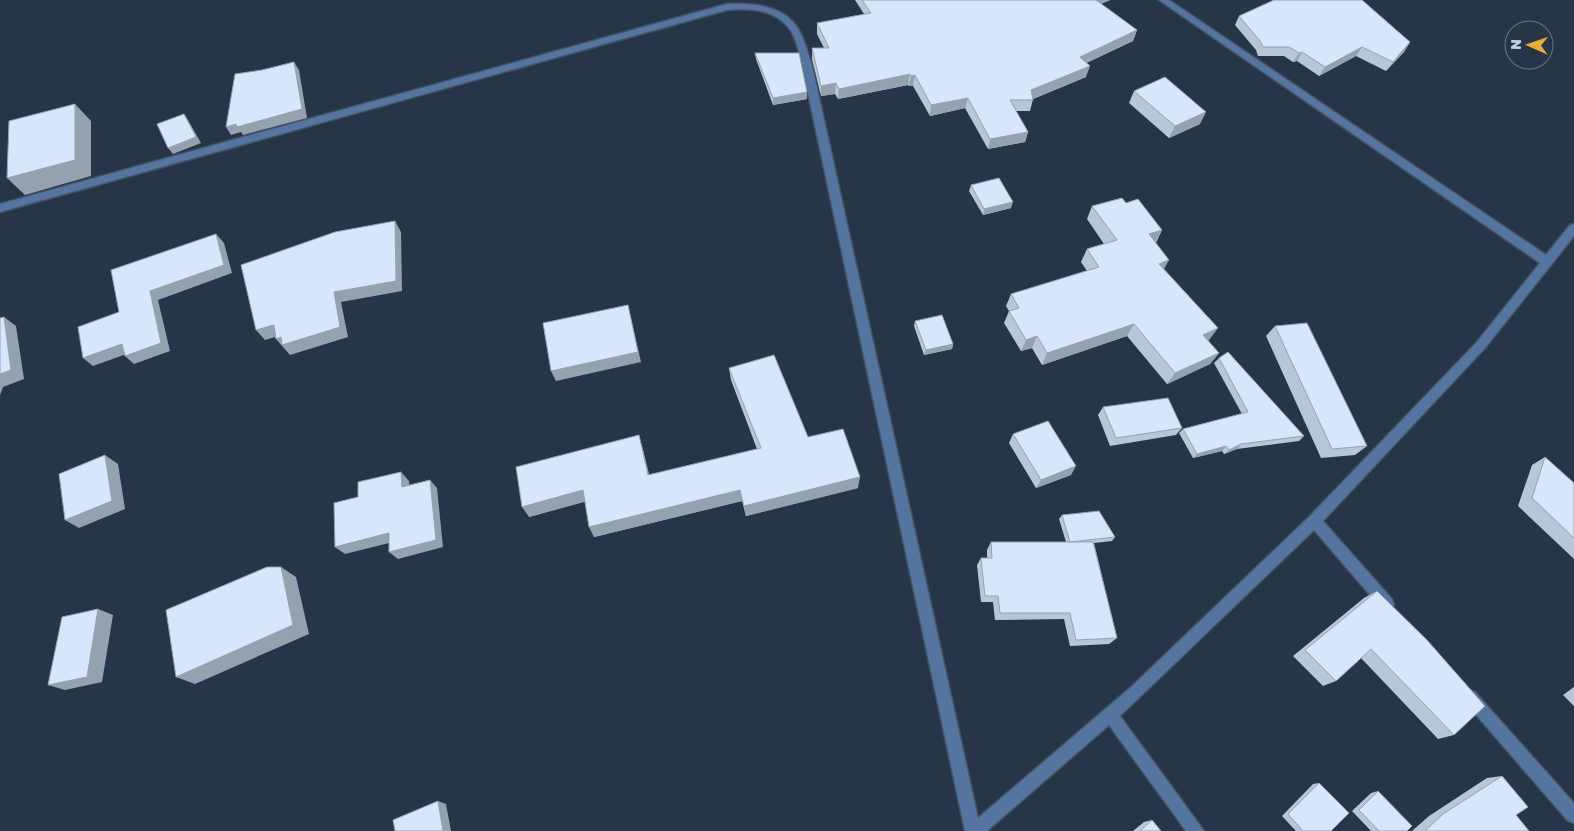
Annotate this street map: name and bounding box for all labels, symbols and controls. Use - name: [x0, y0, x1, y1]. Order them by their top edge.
- north arrow: [1504, 20, 1554, 70]
- text: N: [1507, 39, 1524, 50]

